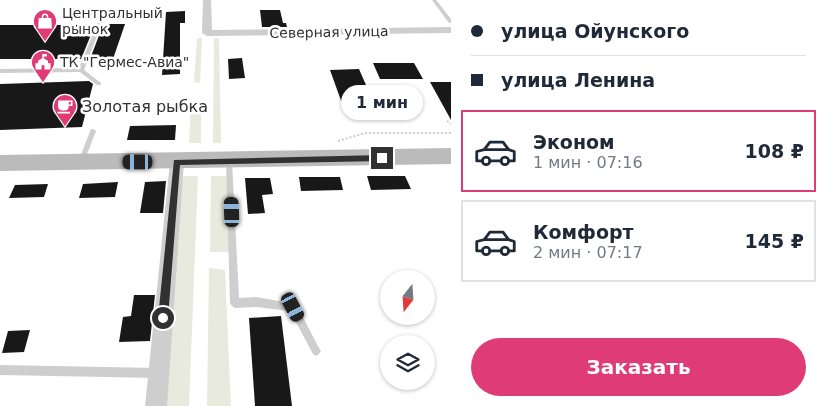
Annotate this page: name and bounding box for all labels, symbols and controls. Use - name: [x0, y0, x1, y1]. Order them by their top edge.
- place label: Центральный рынок: [62, 5, 163, 37]
- shop icon: Центральный рынок: [32, 8, 58, 42]
- text: улица Ойунского: [501, 20, 689, 42]
- street label: Северная улица: [269, 23, 389, 41]
- public building icon: ТК "Гермес-Авиа": [30, 49, 56, 83]
- place label: ТК "Гермес-Авиа": [59, 54, 189, 70]
- text: улица Ленина: [501, 69, 655, 91]
- callout: 1 мин: [341, 86, 423, 120]
- cafe icon: Золотая рыбка: [52, 93, 78, 127]
- text: 1 мин: [356, 93, 408, 112]
- place label: Золотая рыбка: [82, 97, 208, 116]
- icon: car: [473, 129, 518, 174]
- text: Эконом: [533, 131, 615, 153]
- text: 108 ₽: [745, 140, 804, 162]
- route end: [371, 147, 393, 169]
- text: 1 мин · 07:16: [533, 153, 643, 172]
- car: [123, 155, 153, 170]
- car: [223, 197, 240, 227]
- icon: car: [473, 219, 518, 264]
- text: Комфорт: [533, 221, 634, 243]
- text: 145 ₽: [745, 230, 804, 252]
- text: 2 мин · 07:17: [533, 243, 643, 262]
- north arrow: [380, 270, 435, 325]
- map controls: [380, 270, 435, 390]
- car: [279, 290, 306, 324]
- route start: [152, 307, 174, 329]
- button: layers: [380, 335, 435, 390]
- button: Заказать: [471, 338, 806, 396]

